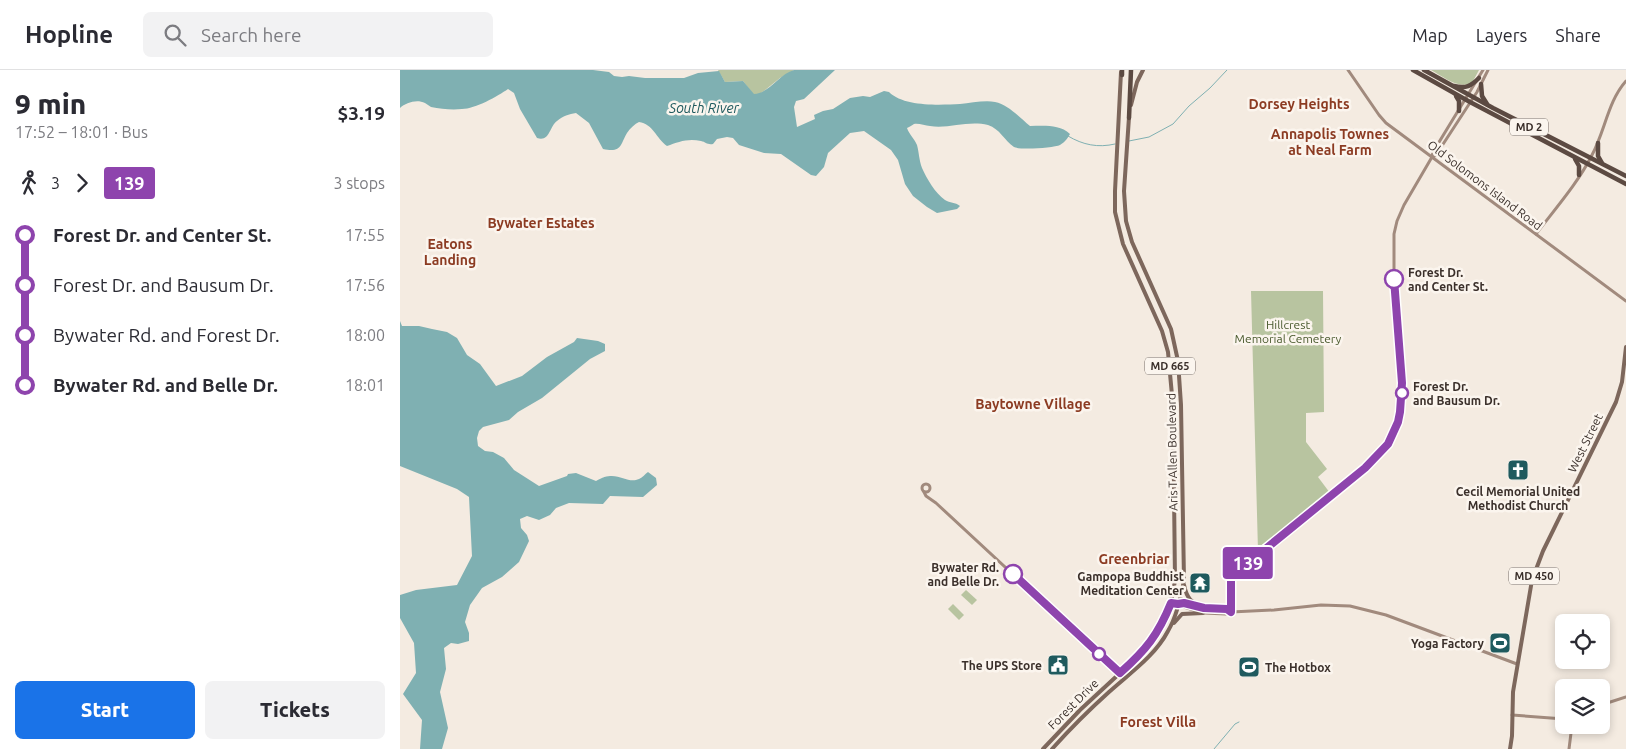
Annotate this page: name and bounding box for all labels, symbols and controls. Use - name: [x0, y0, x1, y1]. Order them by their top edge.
- search box: [143, 12, 493, 57]
- text: Hopline: [25, 21, 113, 48]
- icon: search: [161, 21, 189, 49]
- text: Search here: [201, 24, 301, 46]
- text: Map: [1412, 25, 1448, 45]
- text: Layers: [1476, 25, 1527, 45]
- text: Share: [1555, 25, 1601, 45]
- text: 9 min: [15, 88, 86, 119]
- district label: Dorsey Heights: [1249, 96, 1350, 112]
- water label: South River: [668, 100, 740, 116]
- text: $3.19: [337, 102, 385, 124]
- road number: MD 2: [1510, 118, 1548, 136]
- text: 17:52 – 18:01 · Bus: [15, 123, 148, 141]
- district label: Annapolis Townes at Neal Farm: [1271, 126, 1390, 158]
- street label: Old Solomons Island Road: [1425, 138, 1545, 232]
- icon: walk: [15, 169, 43, 197]
- icon: forward: [68, 169, 96, 197]
- text: 139: [114, 173, 145, 193]
- text: 3: [51, 174, 60, 192]
- text: 3 stops: [333, 174, 385, 192]
- district label: Bywater Estates: [487, 215, 595, 231]
- text: Forest Dr. and Center St.: [53, 224, 271, 246]
- text: 17:55: [345, 226, 385, 244]
- district label: Eatons Landing: [424, 236, 476, 268]
- place label: Forest Dr. and Center St.: [1408, 266, 1488, 293]
- marker: Forest Dr. and Center St.: [1384, 269, 1404, 289]
- text: Forest Dr. and Bausum Dr.: [53, 274, 274, 296]
- text: 17:56: [345, 276, 385, 294]
- park label: Hillcrest Memorial Cemetery: [1235, 318, 1342, 345]
- text: Bywater Rd. and Forest Dr.: [53, 324, 280, 346]
- text: 18:00: [345, 326, 385, 344]
- road number: MD 665: [1145, 358, 1195, 374]
- text: Bywater Rd. and Belle Dr.: [53, 374, 278, 396]
- text: 18:01: [345, 376, 385, 394]
- place label: Forest Dr. and Bausum Dr.: [1413, 380, 1500, 407]
- marker: Forest Dr. and Bausum Dr.: [1395, 386, 1409, 400]
- street label: Aris T Allen Boulevard: [1164, 393, 1180, 511]
- district label: Baytowne Village: [975, 396, 1091, 412]
- street label: West Street: [1565, 411, 1605, 474]
- church icon: Cecil Memorial United Methodist Church: [1506, 458, 1530, 482]
- place label: Cecil Memorial United Methodist Church: [1456, 485, 1580, 512]
- line badge: 139: [1219, 547, 1277, 579]
- district label: Greenbriar: [1098, 551, 1170, 567]
- text: 139: [1233, 553, 1263, 573]
- place label: Bywater Rd. and Belle Dr.: [928, 561, 999, 588]
- marker: Bywater Rd. and Belle Dr.: [1003, 564, 1023, 584]
- road number: MD 450: [1509, 568, 1559, 584]
- place label: Gampopa Buddhist Meditation Center: [1077, 570, 1184, 597]
- temple icon: Gampopa Buddhist Meditation Center: [1188, 571, 1212, 595]
- map controls: [1555, 614, 1610, 734]
- button: locate: [1555, 614, 1610, 669]
- sports icon: Yoga Factory: [1488, 631, 1512, 655]
- place label: Yoga Factory: [1411, 637, 1485, 650]
- unlabelled marker: [1092, 647, 1106, 661]
- public building icon: The UPS Store: [1046, 653, 1070, 677]
- sports icon: The Hotbox: [1237, 655, 1261, 679]
- place label: The UPS Store: [962, 659, 1042, 672]
- place label: The Hotbox: [1265, 661, 1331, 674]
- street label: Forest Drive: [1045, 676, 1101, 732]
- button: layers: [1555, 679, 1610, 734]
- button: Start: [15, 681, 195, 739]
- button: Tickets: [205, 681, 385, 739]
- district label: Forest Villa: [1120, 714, 1196, 730]

